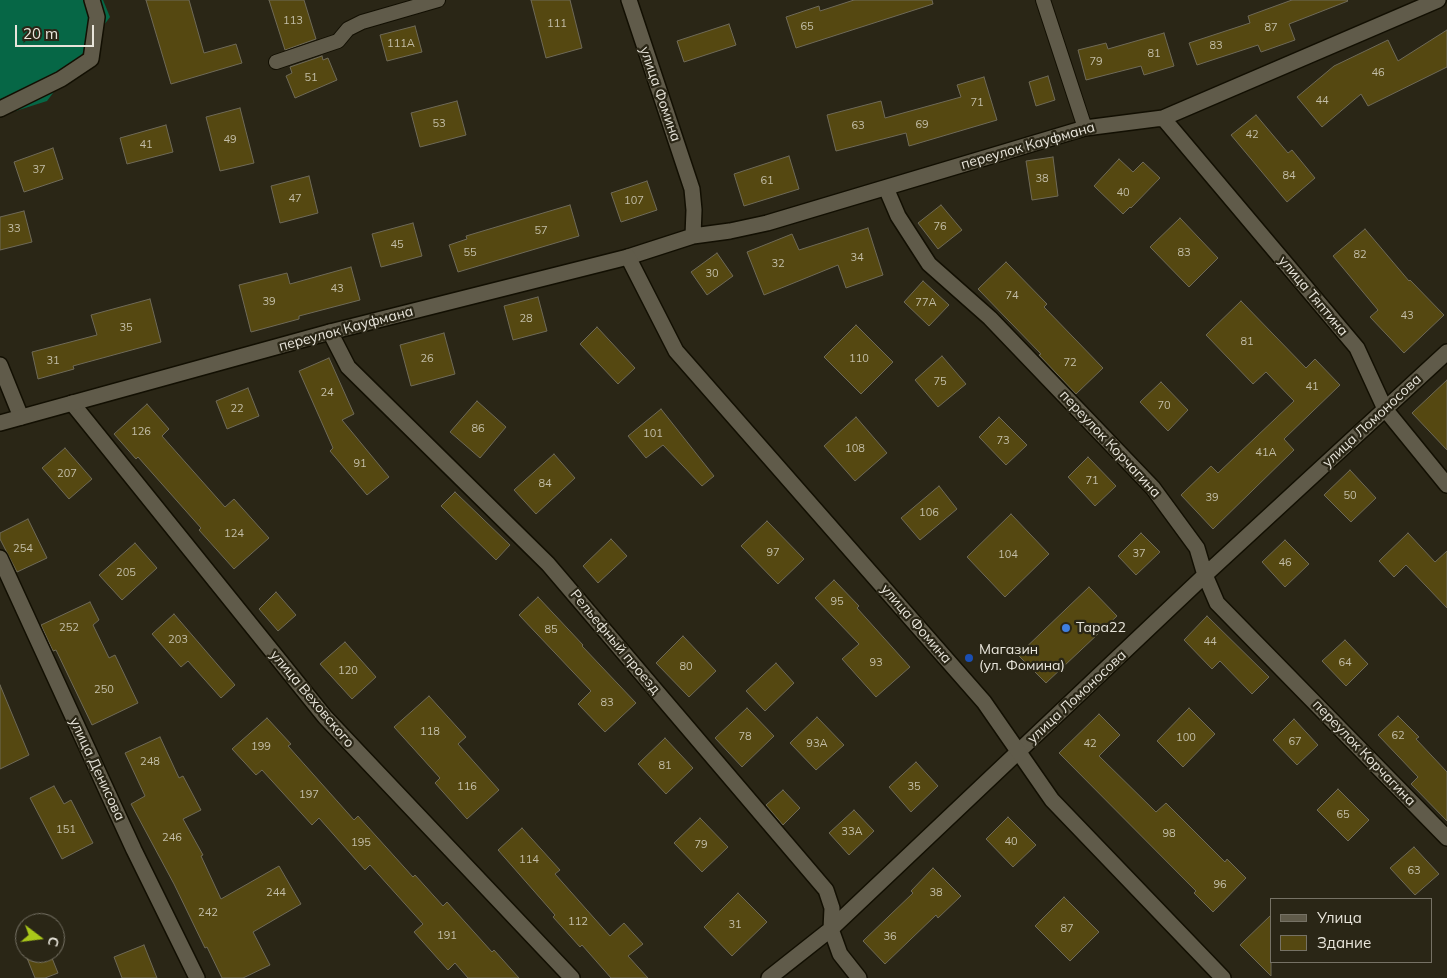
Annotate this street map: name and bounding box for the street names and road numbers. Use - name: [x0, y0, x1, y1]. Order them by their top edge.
- street label: улица Фомина: [636, 44, 684, 144]
- street label: переулок Кауфмана: [959, 119, 1097, 173]
- street label: улица Тяптина: [1275, 253, 1351, 339]
- street label: переулок Кауфмана: [277, 303, 415, 355]
- street label: улица Ломоносова: [1319, 371, 1425, 471]
- street label: переулок Корчагина: [1056, 387, 1164, 501]
- street label: улица Фомина: [877, 581, 955, 667]
- street label: Рельефный проезд: [566, 586, 664, 698]
- street label: улица Веховского: [266, 647, 358, 751]
- street label: улица Ломоносова: [1024, 647, 1130, 747]
- street label: переулок Корчагина: [1309, 697, 1419, 809]
- street label: улица Денисова: [66, 715, 128, 823]

